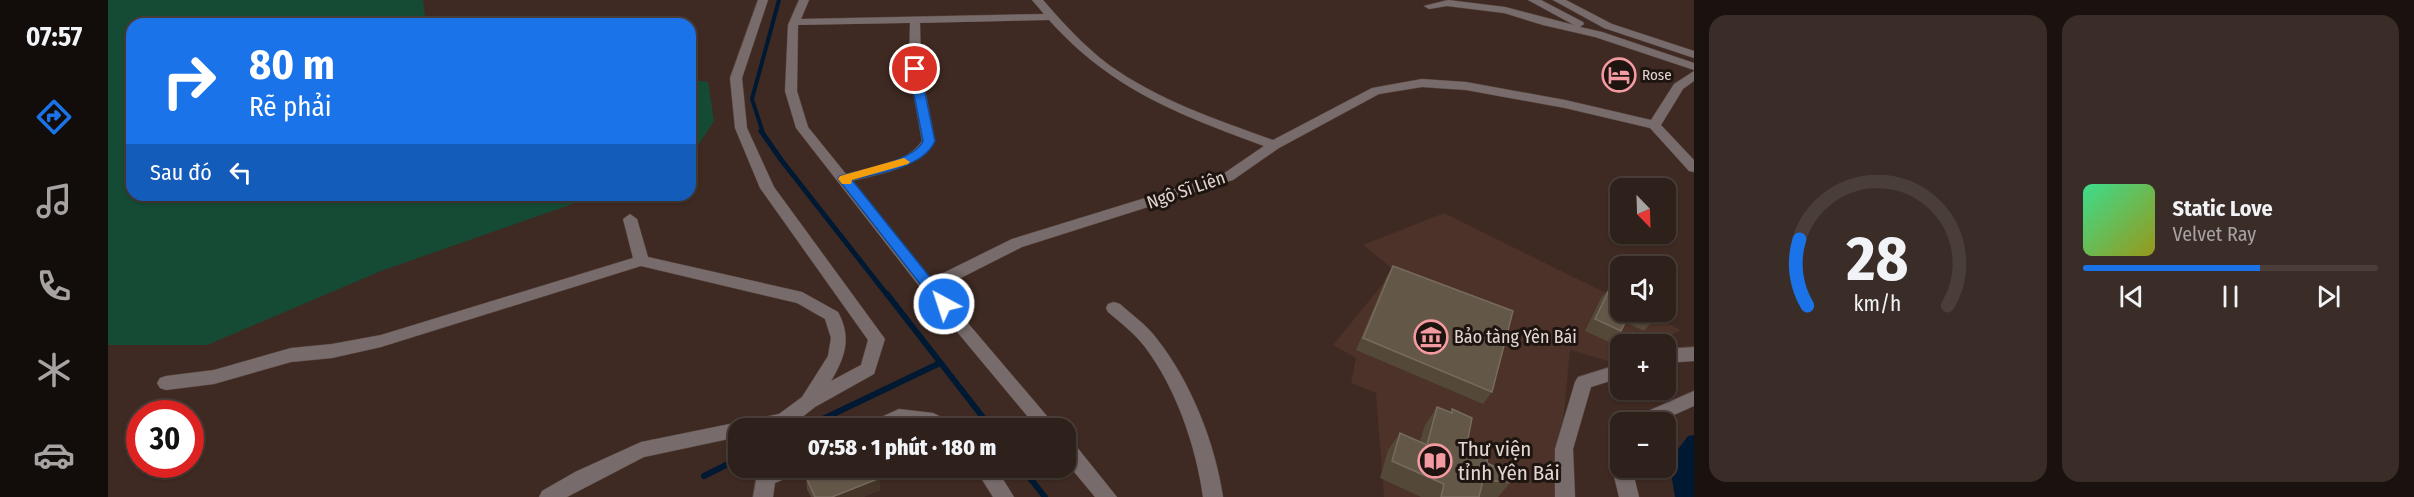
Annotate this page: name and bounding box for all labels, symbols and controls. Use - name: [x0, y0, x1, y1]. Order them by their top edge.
- text: 07:57: [26, 21, 82, 53]
- text: 80 m: [249, 40, 335, 90]
- icon: right: [150, 42, 228, 120]
- pin: [889, 43, 940, 94]
- icon: arrive: [898, 52, 931, 85]
- hotel icon: Rose: [1601, 57, 1637, 93]
- place label: Rose: [1642, 66, 1672, 84]
- text: Rẽ phải: [249, 91, 332, 123]
- icon: directions: [33, 96, 75, 138]
- icon: left: [224, 156, 257, 189]
- text: Sau đó: [150, 159, 212, 186]
- street label: Ngô Sĩ Liên: [1144, 166, 1228, 214]
- north arrow: [1610, 178, 1676, 244]
- map controls: [1610, 178, 1676, 478]
- icon: music: [33, 180, 75, 222]
- text: Static Love: [2173, 195, 2273, 222]
- text: 28: [1846, 222, 1909, 297]
- text: Velvet Ray: [2173, 222, 2256, 246]
- button: sound: [1610, 256, 1676, 322]
- icon: phone: [33, 265, 75, 307]
- position arrow: [912, 272, 976, 336]
- icon: previous: [2115, 280, 2148, 313]
- icon: pause: [2214, 280, 2247, 313]
- icon: next: [2312, 280, 2345, 313]
- text: km/h: [1854, 291, 1902, 317]
- museum icon: Bảo tàng Yên Bái: [1413, 319, 1449, 355]
- place label: Bảo tàng Yên Bái: [1454, 326, 1577, 348]
- button: +: [1610, 334, 1676, 400]
- icon: climate: [33, 349, 75, 391]
- speed limit sign: 30: [126, 400, 204, 478]
- button: −: [1610, 412, 1676, 478]
- icon: car: [33, 434, 75, 476]
- text: 07:58 · 1 phút · 180 m: [808, 434, 996, 461]
- place label: Thư viện tỉnh Yên Bái: [1458, 436, 1560, 486]
- library icon: Thư viện tỉnh Yên Bái: [1417, 443, 1453, 479]

